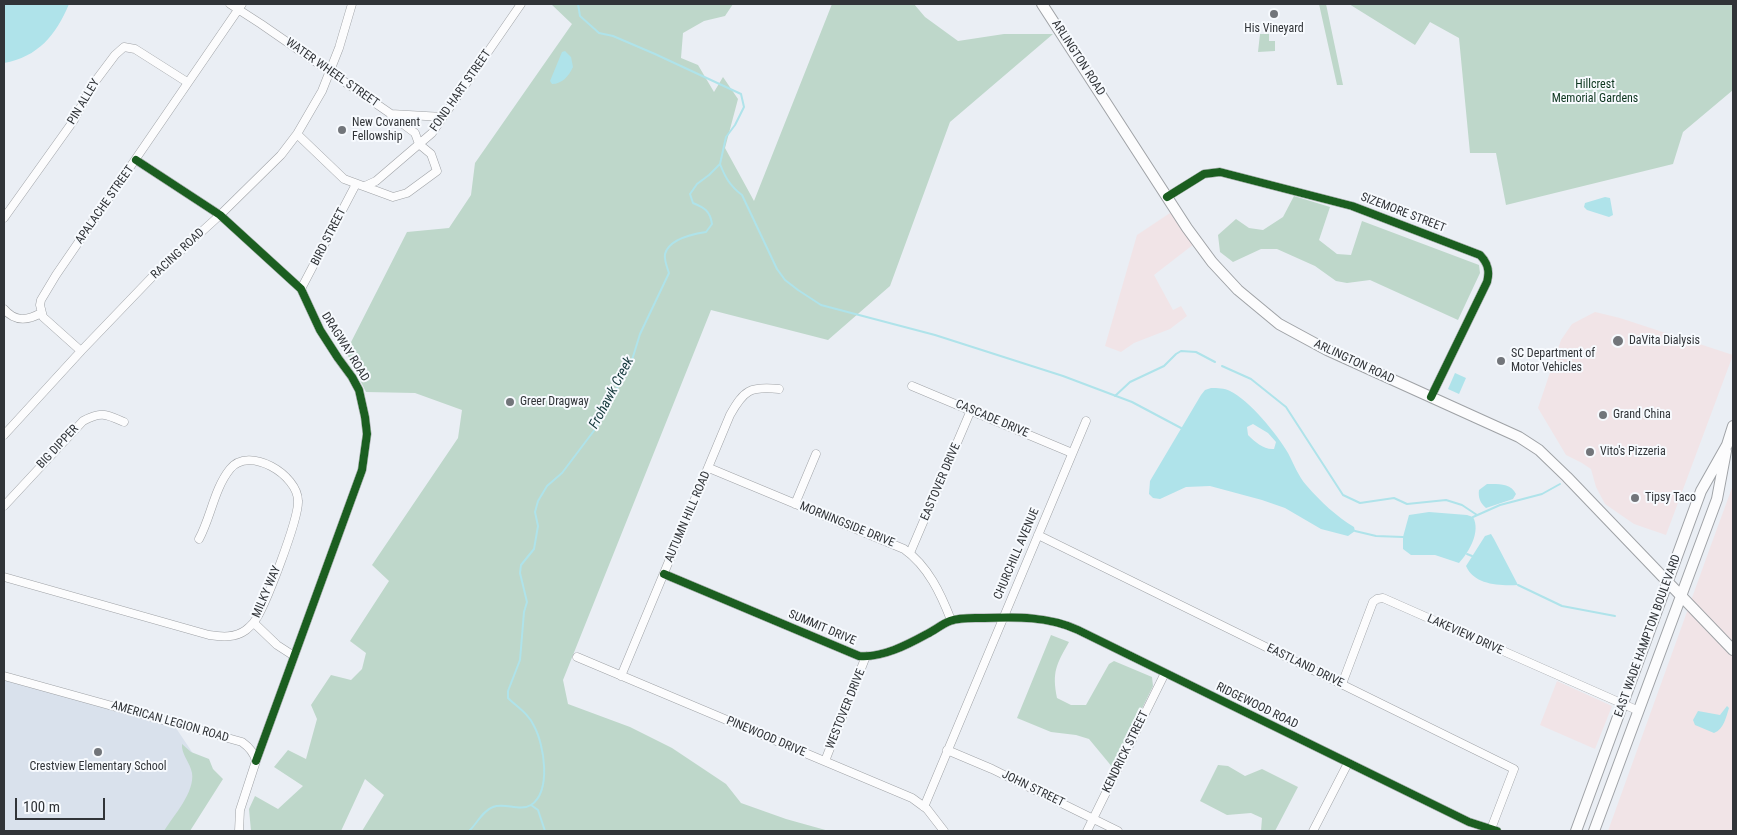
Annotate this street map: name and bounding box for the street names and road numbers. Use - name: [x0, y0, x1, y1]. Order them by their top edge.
- street label: ARLINGTON ROAD: [1048, 17, 1108, 99]
- street label: WATER WHEEL STREET: [283, 35, 381, 111]
- street label: FOND HART STREET: [427, 47, 495, 135]
- street label: PIN ALLEY: [65, 77, 103, 127]
- street label: APALACHE STREET: [73, 163, 137, 247]
- street label: SIZEMORE STREET: [1358, 190, 1448, 236]
- street label: BIRD STREET: [308, 206, 350, 268]
- street label: RACING ROAD: [148, 226, 208, 282]
- street label: DRAGWAY ROAD: [318, 310, 372, 384]
- street label: ARLINGTON ROAD: [1311, 337, 1397, 387]
- street label: CASCADE DRIVE: [953, 397, 1031, 441]
- street label: BIG DIPPER: [34, 422, 82, 472]
- street label: EASTOVER DRIVE: [918, 441, 964, 523]
- street label: AUTUMN HILL ROAD: [662, 469, 714, 565]
- street label: MORNINGSIDE DRIVE: [797, 499, 897, 551]
- street label: CHURCHILL AVENUE: [991, 506, 1043, 602]
- street label: EAST WADE HAMPTON BOULEVARD: [1612, 553, 1684, 719]
- street label: MILKY WAY: [250, 564, 284, 620]
- street label: SUMMIT DRIVE: [786, 607, 858, 649]
- street label: LAKEVIEW DRIVE: [1425, 612, 1505, 658]
- street label: EASTLAND DRIVE: [1264, 641, 1346, 691]
- street label: WESTOVER DRIVE: [823, 667, 869, 751]
- street label: RIDGEWOOD ROAD: [1214, 680, 1300, 732]
- street label: AMERICAN LEGION ROAD: [110, 698, 230, 746]
- street label: KENDRICK STREET: [1100, 709, 1152, 795]
- street label: PINEWOOD DRIVE: [724, 714, 808, 760]
- street label: JOHN STREET: [999, 768, 1067, 810]

